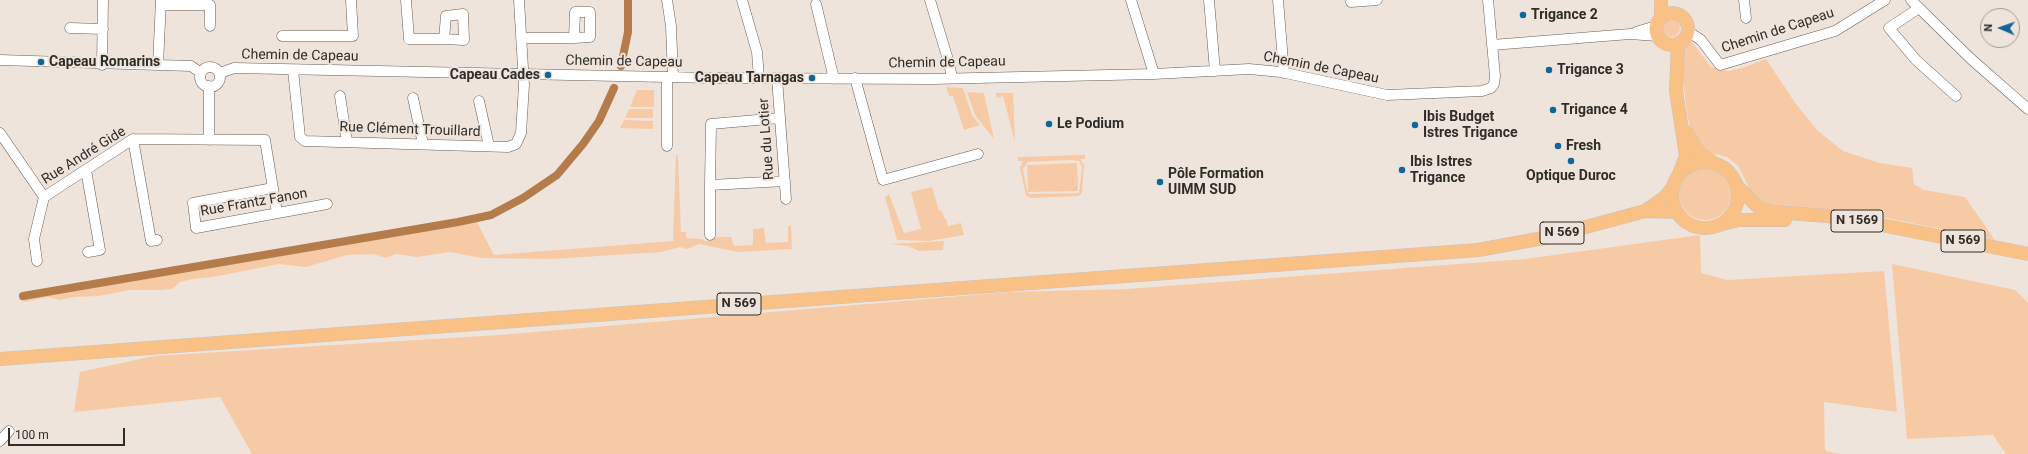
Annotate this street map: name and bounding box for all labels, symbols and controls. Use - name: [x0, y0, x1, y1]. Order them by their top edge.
- street label: Chemin de Capeau: [1720, 5, 1836, 57]
- place label: Trigance 2: [1531, 7, 1598, 23]
- north arrow: [1980, 8, 2020, 48]
- marker: Trigance 2: [1518, 10, 1528, 20]
- text: N: [1982, 23, 1995, 32]
- street label: Chemin de Capeau: [241, 47, 359, 65]
- street label: Chemin de Capeau: [1262, 49, 1380, 87]
- street label: Chemin de Capeau: [565, 53, 683, 71]
- place label: Capeau Romarins: [49, 54, 160, 70]
- street label: Chemin de Capeau: [888, 54, 1006, 72]
- marker: Capeau Romarins: [36, 57, 46, 67]
- place label: Trigance 3: [1557, 62, 1624, 78]
- marker: Trigance 3: [1544, 65, 1554, 75]
- place label: Capeau Cades: [450, 67, 540, 83]
- marker: Capeau Cades: [543, 70, 553, 80]
- place label: Capeau Tarnagas: [695, 70, 804, 86]
- marker: Capeau Tarnagas: [807, 73, 817, 83]
- street label: Rue du Lotier: [756, 98, 778, 180]
- place label: Trigance 4: [1561, 102, 1628, 118]
- marker: Trigance 4: [1548, 105, 1558, 115]
- place label: Ibis Budget Istres Trigance: [1423, 109, 1517, 142]
- place label: Le Podium: [1057, 116, 1124, 132]
- street label: Rue Clément Trouillard: [339, 119, 481, 141]
- marker: Le Podium: [1044, 119, 1054, 129]
- marker: Ibis Budget Istres Trigance: [1410, 120, 1420, 130]
- street label: Rue André Gide: [39, 124, 129, 188]
- place label: Fresh: [1566, 138, 1601, 154]
- marker: Fresh: [1553, 141, 1563, 151]
- place label: Ibis Istres Trigance: [1410, 154, 1472, 186]
- marker: Optique Duroc: [1566, 156, 1576, 166]
- marker: Ibis Istres Trigance: [1397, 165, 1407, 175]
- place label: Pôle Formation UIMM SUD: [1168, 166, 1264, 198]
- place label: Optique Duroc: [1526, 168, 1616, 184]
- marker: Pôle Formation UIMM SUD: [1155, 177, 1165, 187]
- street label: Rue Frantz Fanon: [199, 185, 309, 221]
- road number: N 1569: [1831, 210, 1883, 232]
- road number: N 569: [1540, 222, 1584, 244]
- road number: N 569: [1941, 230, 1985, 252]
- road number: N 569: [717, 293, 761, 315]
- scale bar: [10, 420, 127, 446]
- text: 100 m: [15, 428, 49, 442]

